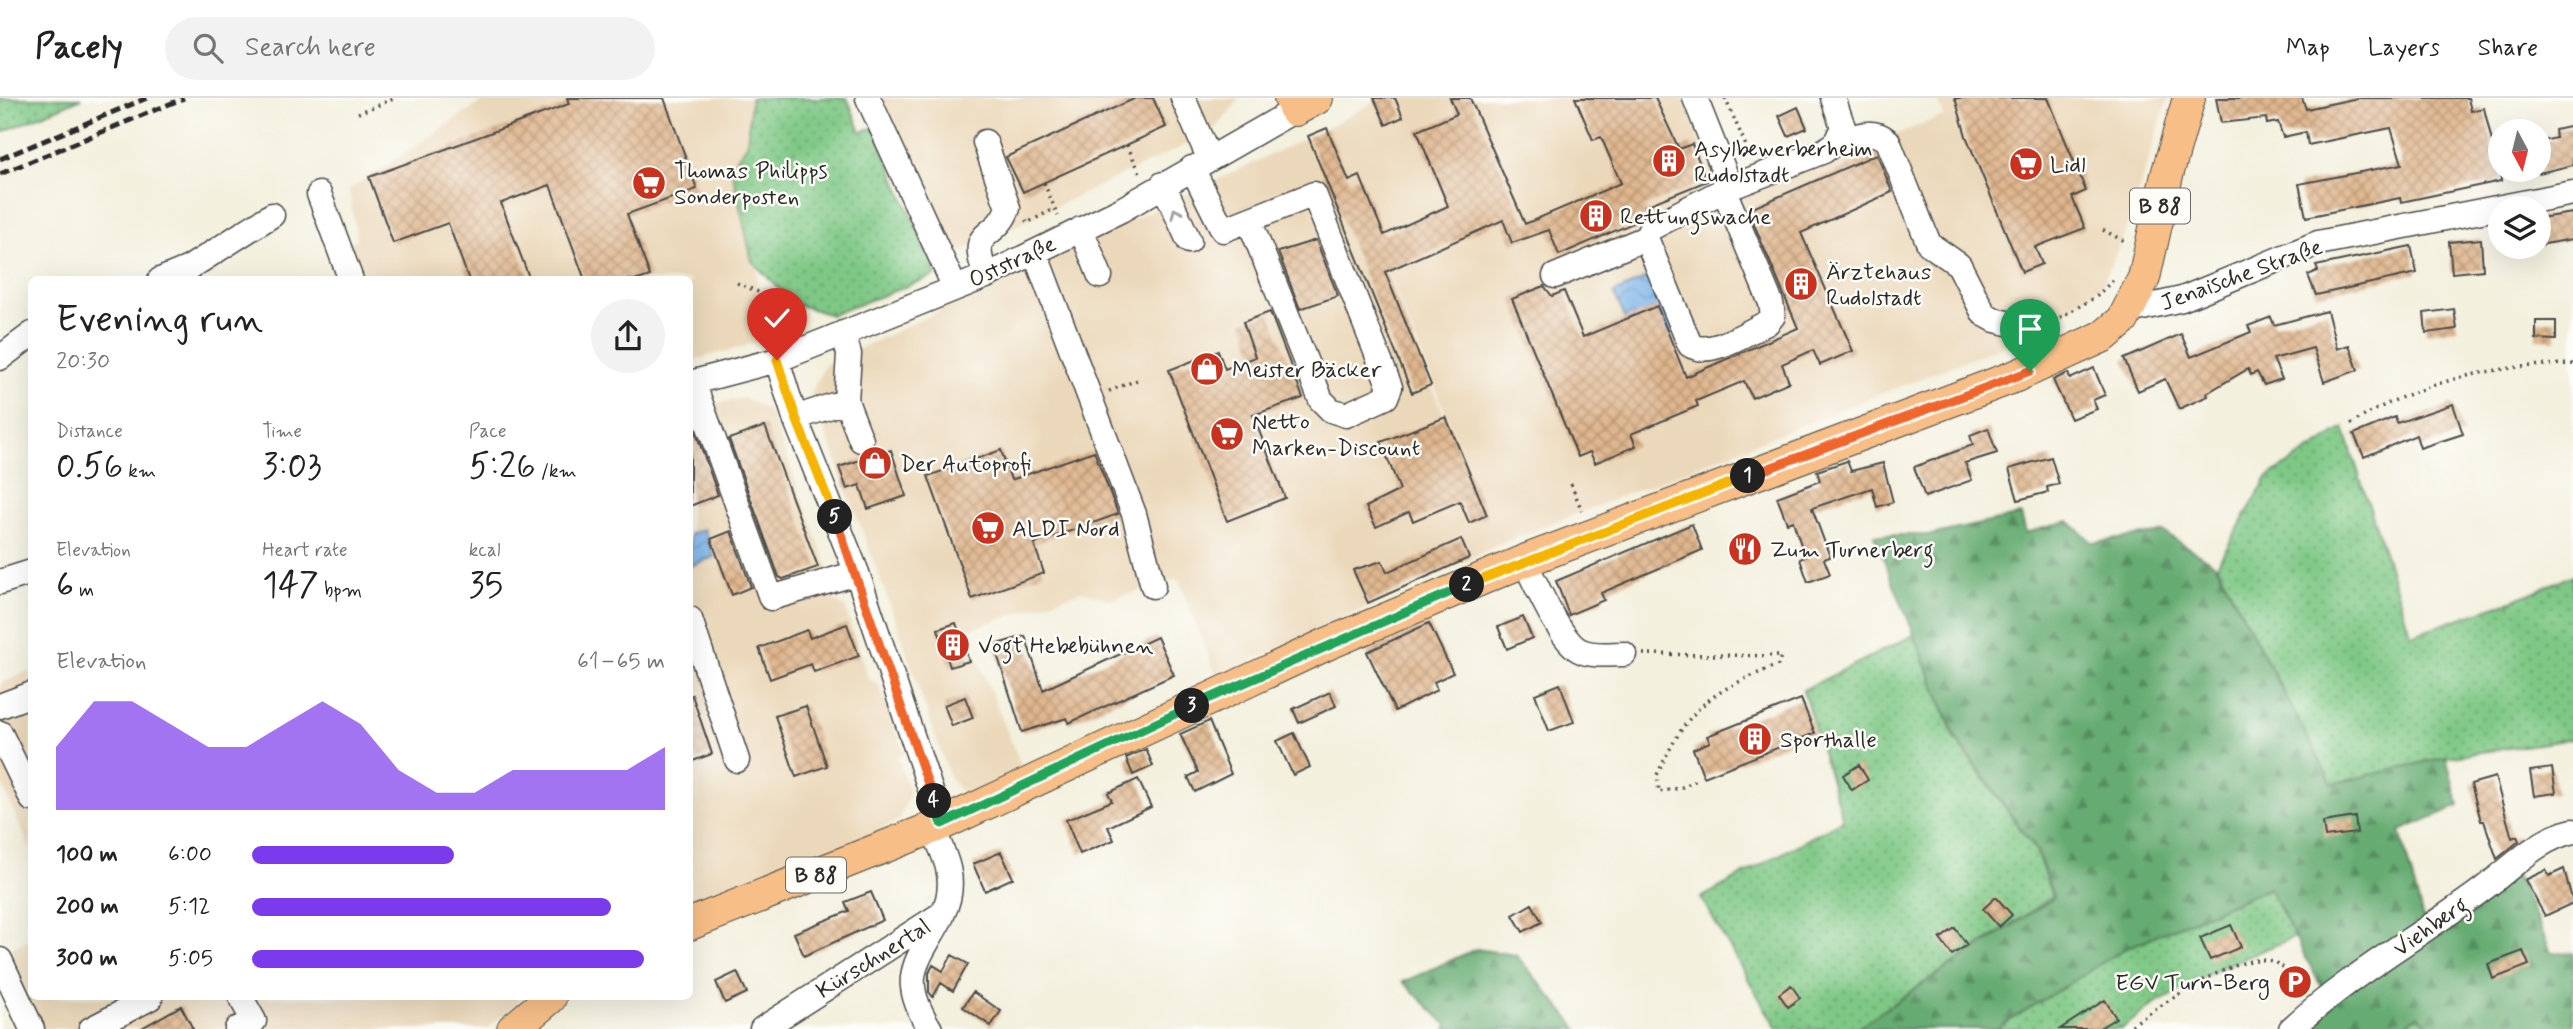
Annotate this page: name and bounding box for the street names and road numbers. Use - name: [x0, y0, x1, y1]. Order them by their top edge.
- road number: B 88: [2130, 188, 2190, 224]
- street label: Oststraße: [964, 230, 1061, 296]
- street label: Jenaische Straße: [2156, 233, 2327, 319]
- road number: B 88: [786, 858, 846, 892]
- street label: Viehberg: [2388, 891, 2476, 966]
- street label: Kürschnertal: [811, 913, 937, 1007]

